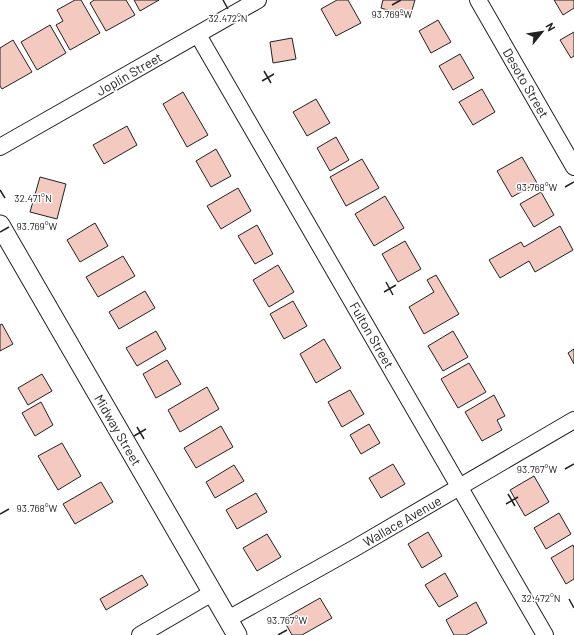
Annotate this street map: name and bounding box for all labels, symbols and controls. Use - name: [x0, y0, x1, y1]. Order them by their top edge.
- text: 93.769°W: [372, 8, 413, 20]
- text: 32.472°N: [208, 12, 248, 24]
- north arrow: [522, 12, 562, 52]
- text: N: [544, 20, 559, 33]
- street label: Desoto Street: [500, 45, 552, 121]
- street label: Joplin Street: [93, 49, 165, 99]
- text: 93.768°W: [517, 181, 558, 193]
- text: 32.471°N: [14, 192, 52, 204]
- text: 93.769°W: [17, 220, 58, 232]
- street label: Fulton Street: [347, 299, 397, 371]
- street label: Midway Street: [91, 392, 145, 468]
- text: 93.767°W: [517, 463, 557, 475]
- street label: Wallace Avenue: [360, 492, 444, 550]
- text: 93.768°W: [17, 502, 58, 514]
- text: 32.472°N: [521, 592, 561, 604]
- text: 93.767°W: [267, 614, 307, 626]

